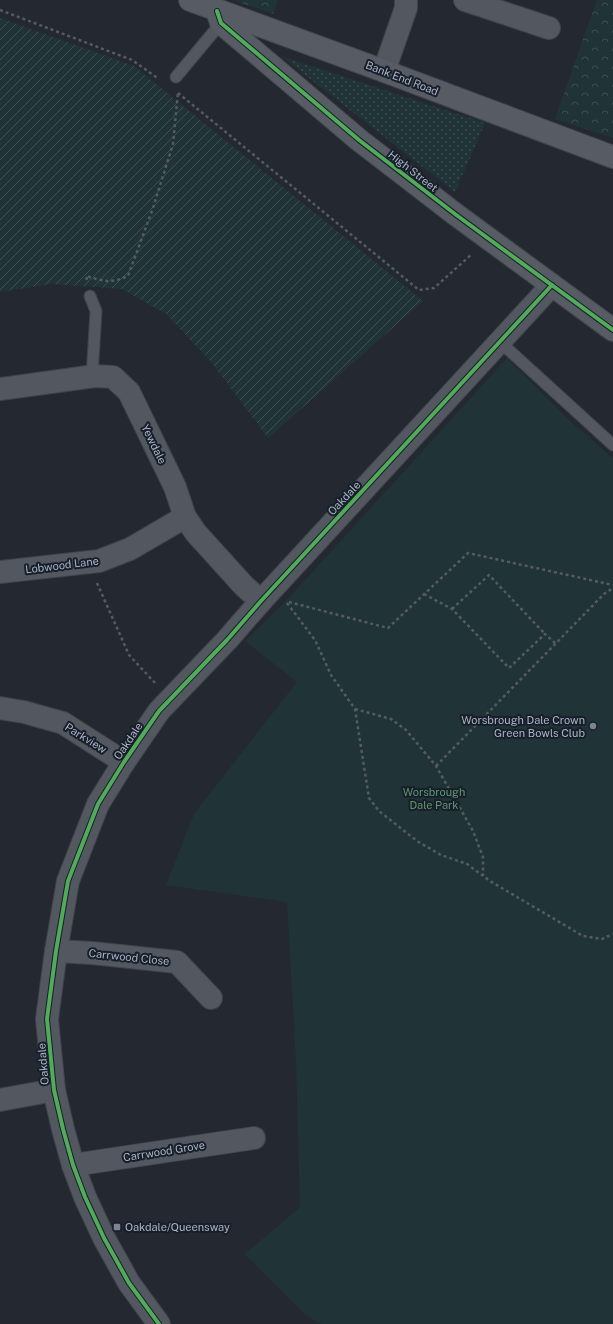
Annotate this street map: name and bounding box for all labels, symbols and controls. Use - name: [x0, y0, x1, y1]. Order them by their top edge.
- street label: Bank End Road: [364, 59, 440, 97]
- street label: High Street: [386, 148, 440, 194]
- street label: Yewdale: [139, 422, 169, 466]
- street label: Oakdale: [325, 479, 363, 517]
- street label: Lobwood Lane: [25, 555, 99, 575]
- place label: Worsbrough Dale Crown Green Bowls Club: [461, 714, 585, 739]
- street label: Oakdale: [111, 720, 145, 762]
- street label: Parkview: [63, 721, 109, 756]
- marker: Worsbrough Dale Crown Green Bowls Club: [588, 721, 598, 731]
- park label: Worsbrough Dale Park: [403, 786, 465, 811]
- street label: Carrwood Close: [88, 947, 170, 967]
- street label: Oakdale: [35, 1043, 51, 1085]
- street label: Carrwood Grove: [122, 1139, 206, 1163]
- place label: Oakdale/Queensway: [125, 1221, 230, 1233]
- marker: Oakdale/Queensway: [112, 1222, 122, 1232]

